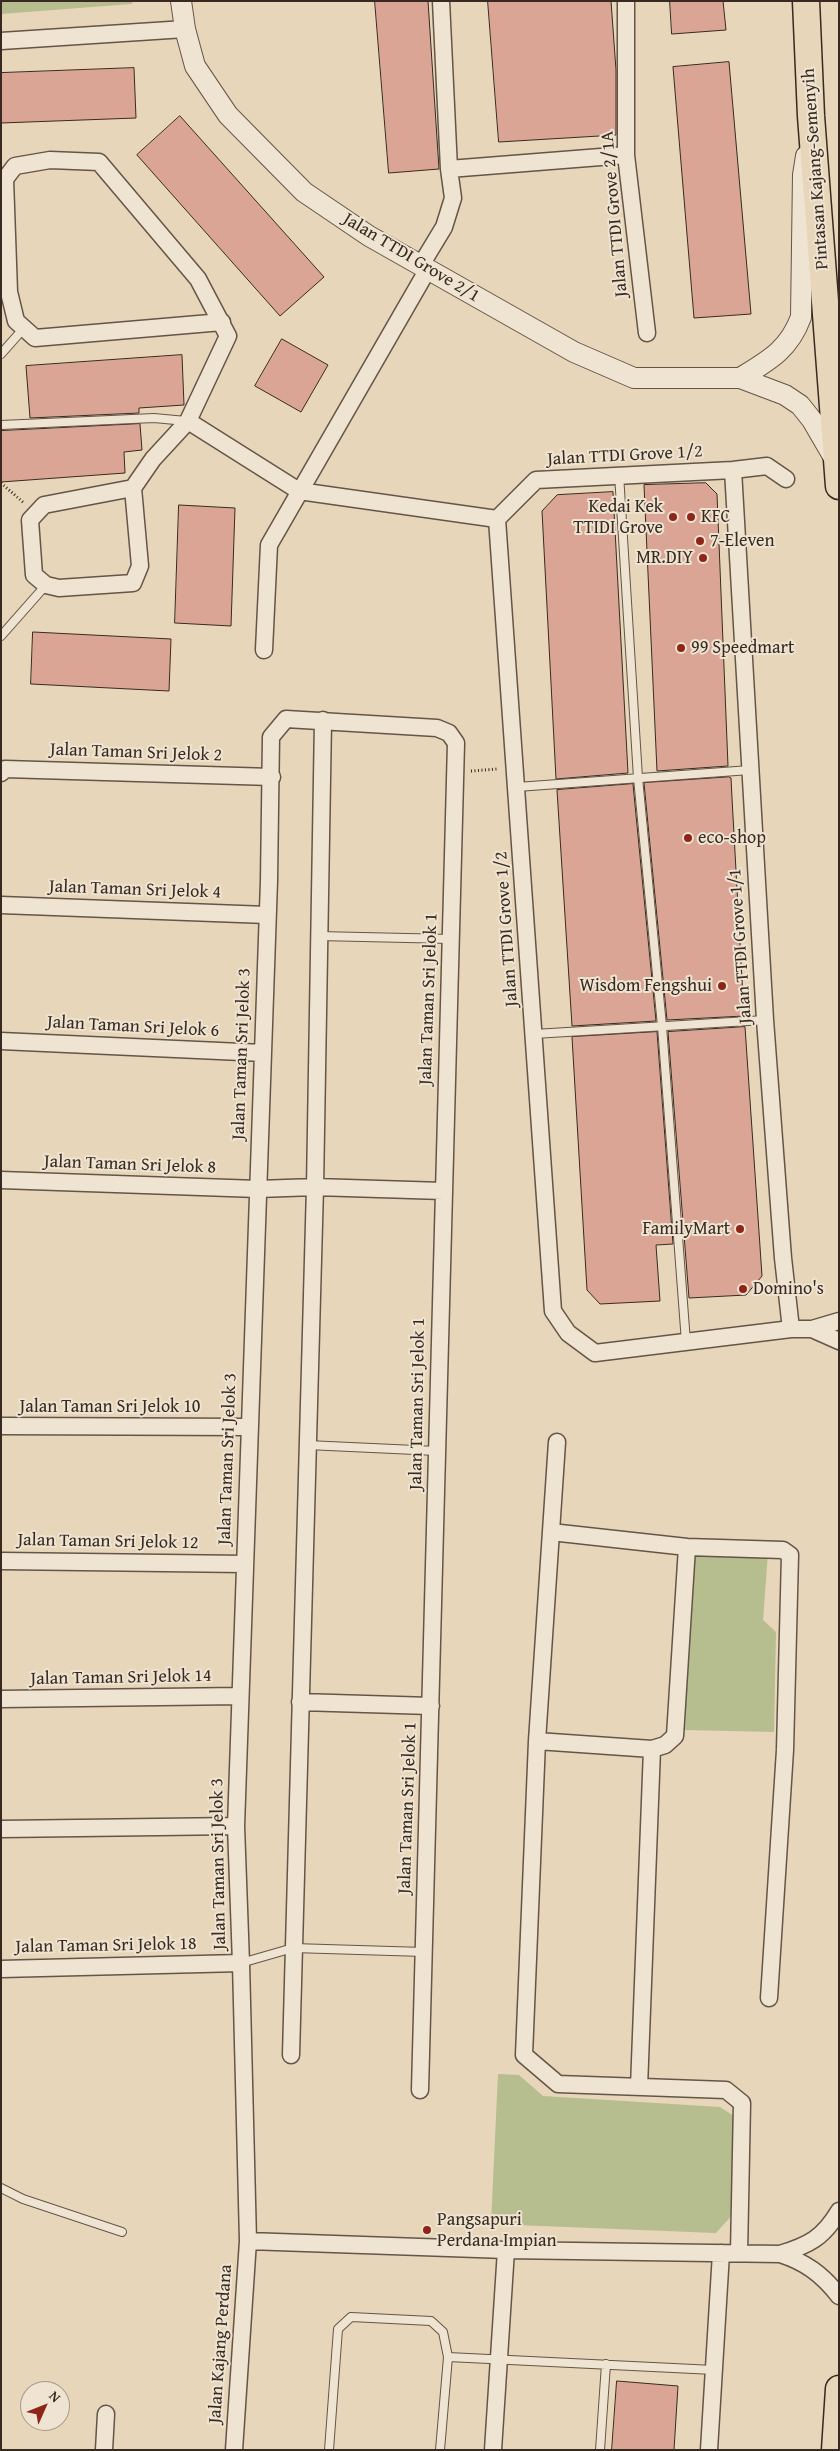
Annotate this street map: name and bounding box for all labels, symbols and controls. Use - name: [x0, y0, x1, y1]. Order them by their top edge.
- street label: Pintasan Kajang-Semenyih: [798, 68, 834, 270]
- street label: Jalan TTDI Grove 2/1A: [597, 130, 633, 298]
- street label: Jalan TTDI Grove 2/1: [339, 209, 483, 307]
- street label: Jalan TTDI Grove 1/2: [547, 441, 703, 471]
- place label: Kedai Kek TTIDI Grove: [573, 496, 663, 538]
- place label: KFC: [701, 506, 730, 528]
- marker: Kedai Kek TTIDI Grove: [667, 511, 679, 523]
- marker: KFC: [685, 511, 697, 523]
- place label: 7-Eleven: [710, 530, 775, 552]
- marker: 7-Eleven: [694, 535, 706, 547]
- place label: MR.DIY: [636, 547, 693, 569]
- marker: MR.DIY: [697, 552, 709, 564]
- place label: 99 Speedmart: [691, 637, 794, 659]
- marker: 99 Speedmart: [675, 642, 687, 654]
- street label: Jalan Taman Sri Jelok 2: [50, 739, 222, 767]
- place label: eco-shop: [698, 827, 766, 849]
- marker: eco-shop: [682, 832, 694, 844]
- street label: Jalan TTDI Grove 1/2: [491, 851, 523, 1007]
- street label: Jalan TTDI Grove 1/1: [725, 868, 757, 1024]
- street label: Jalan Taman Sri Jelok 4: [49, 876, 221, 904]
- street label: Jalan Taman Sri Jelok 1: [415, 913, 443, 1085]
- street label: Jalan Taman Sri Jelok 3: [228, 968, 256, 1140]
- place label: Wisdom Fengshui: [579, 975, 712, 997]
- marker: Wisdom Fengshui: [716, 980, 728, 992]
- street label: Jalan Taman Sri Jelok 6: [46, 1012, 220, 1042]
- street label: Jalan Taman Sri Jelok 8: [44, 1151, 216, 1179]
- place label: FamilyMart: [643, 1218, 730, 1240]
- marker: FamilyMart: [734, 1223, 746, 1235]
- place label: Domino's: [753, 1278, 824, 1300]
- marker: Domino's: [737, 1283, 749, 1295]
- street label: Jalan Taman Sri Jelok 1: [406, 1318, 430, 1490]
- street label: Jalan Taman Sri Jelok 3: [214, 1373, 242, 1545]
- street label: Jalan Taman Sri Jelok 10: [19, 1396, 201, 1418]
- street label: Jalan Taman Sri Jelok 12: [17, 1530, 199, 1554]
- street label: Jalan Taman Sri Jelok 14: [30, 1666, 212, 1690]
- street label: Jalan Taman Sri Jelok 1: [394, 1722, 422, 1894]
- street label: Jalan Taman Sri Jelok 3: [207, 1778, 231, 1950]
- street label: Jalan Taman Sri Jelok 18: [15, 1934, 197, 1958]
- place label: Pangsapuri Perdana Impian: [437, 2209, 557, 2252]
- marker: Pangsapuri Perdana Impian: [421, 2224, 433, 2236]
- street label: Jalan Kajang Perdana: [205, 2264, 237, 2424]
- north arrow: [20, 2381, 70, 2431]
- text: N: [45, 2386, 66, 2407]

